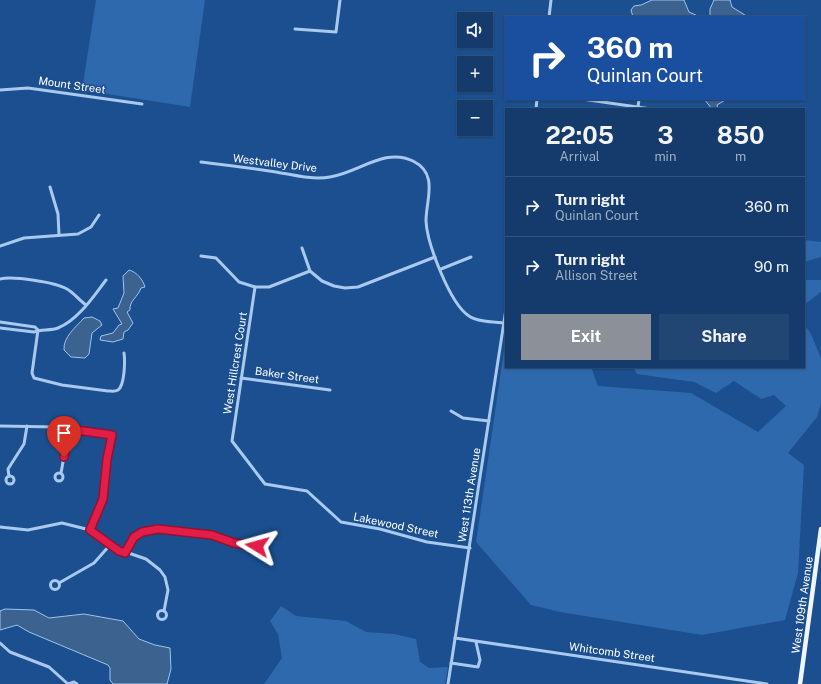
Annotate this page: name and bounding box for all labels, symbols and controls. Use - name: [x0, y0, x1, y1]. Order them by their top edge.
- map controls: [457, 12, 493, 136]
- button: sound: [457, 12, 493, 48]
- text: 360 m: [587, 31, 673, 64]
- icon: right: [521, 32, 573, 84]
- button: +: [457, 56, 493, 92]
- text: Quinlan Court: [587, 65, 703, 86]
- street label: Mount Street: [38, 74, 106, 96]
- button: −: [457, 100, 493, 136]
- text: 22:05: [545, 121, 614, 149]
- text: 3: [657, 121, 673, 149]
- text: 850: [717, 121, 765, 149]
- text: Arrival: [560, 149, 600, 164]
- text: min: [654, 149, 676, 164]
- text: m: [735, 149, 746, 164]
- street label: Westvalley Drive: [232, 152, 318, 174]
- text: Turn right: [555, 191, 625, 208]
- icon: right: [521, 196, 543, 218]
- text: 360 m: [745, 198, 789, 215]
- text: Quinlan Court: [555, 208, 639, 223]
- text: Turn right: [555, 251, 625, 268]
- icon: right: [521, 256, 543, 278]
- text: 90 m: [754, 258, 789, 275]
- text: Allison Street: [555, 268, 638, 283]
- street label: West Hillcrest Court: [221, 311, 249, 415]
- button: Exit: [521, 314, 651, 360]
- button: Share: [659, 314, 789, 360]
- street label: Baker Street: [254, 365, 320, 385]
- pin: [47, 416, 81, 457]
- icon: arrive: [53, 422, 75, 444]
- street label: West 113th Avenue: [456, 447, 482, 543]
- street label: Lakewood Street: [352, 510, 440, 540]
- position arrow: [236, 525, 278, 567]
- street label: West 109th Avenue: [789, 556, 815, 654]
- street label: Whitcomb Street: [568, 640, 656, 664]

